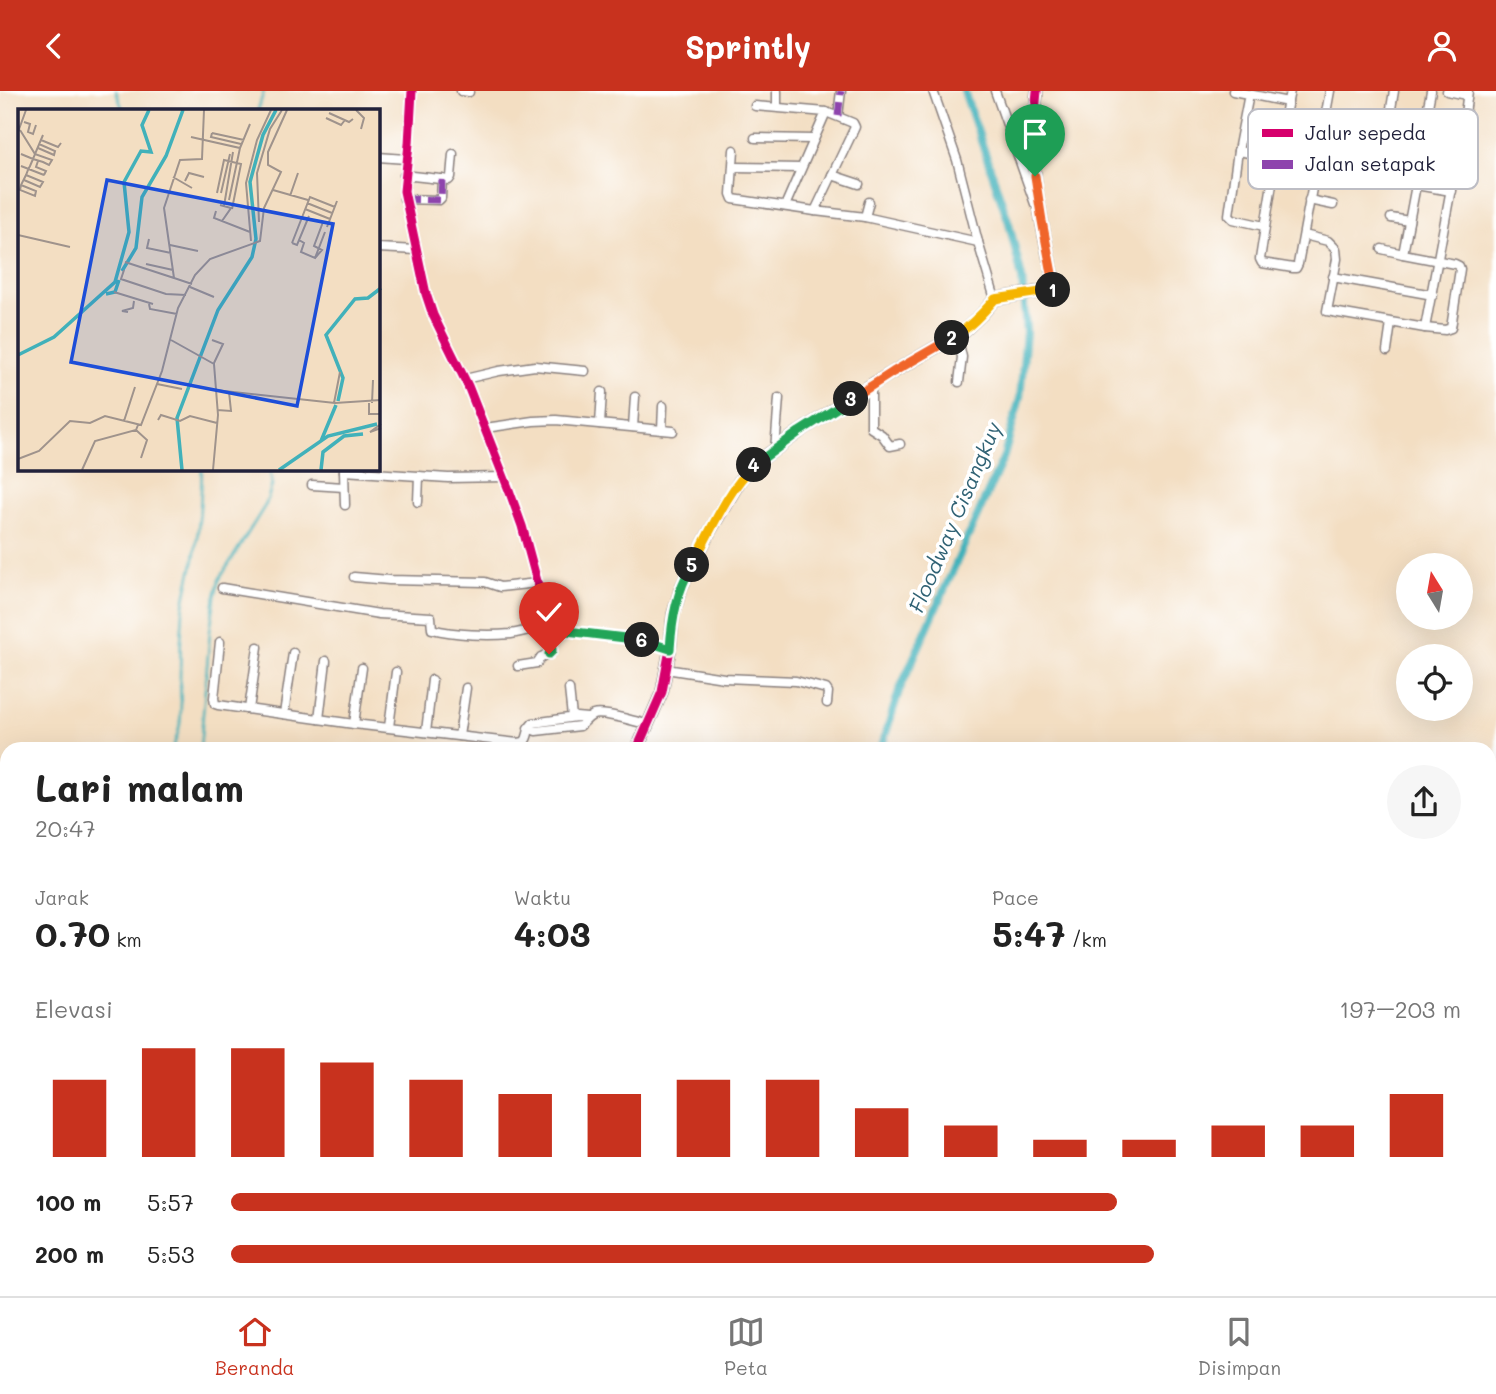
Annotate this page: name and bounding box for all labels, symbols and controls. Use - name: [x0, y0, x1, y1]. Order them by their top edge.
- text: Sprintly: [685, 25, 811, 67]
- icon: back: [35, 27, 73, 65]
- icon: person: [1423, 27, 1461, 65]
- pin: [1005, 104, 1065, 176]
- inset map: [18, 109, 380, 471]
- legend: [1248, 109, 1478, 189]
- icon: arrive: [1016, 115, 1054, 153]
- text: Jalur sepeda: [1305, 120, 1426, 145]
- text: Jalan setapak: [1305, 151, 1435, 176]
- pin: 1: [1036, 273, 1070, 307]
- text: 1: [1048, 277, 1057, 302]
- pin: 2: [934, 321, 970, 355]
- text: 2: [946, 325, 957, 350]
- pin: 3: [834, 381, 868, 417]
- text: 3: [845, 386, 856, 411]
- water label: Floodway Cisangkuy: [902, 418, 1006, 616]
- pin: 4: [736, 447, 772, 483]
- text: 4: [747, 452, 760, 477]
- pin: 5: [674, 547, 710, 582]
- text: 5: [686, 552, 697, 577]
- north arrow: [1396, 553, 1474, 630]
- map controls: [1396, 553, 1473, 721]
- pin: [519, 582, 579, 654]
- icon: check: [530, 593, 568, 631]
- pin: 6: [624, 623, 660, 657]
- text: 6: [636, 627, 647, 652]
- button: locate: [1396, 644, 1473, 721]
- text: Lari malam: [35, 762, 244, 812]
- button: share: [1387, 765, 1461, 839]
- text: 20:47: [35, 813, 95, 843]
- text: Jarak: [35, 885, 89, 910]
- text: Waktu: [514, 885, 571, 910]
- text: Pace: [992, 885, 1039, 910]
- text: 0.70: [35, 910, 110, 956]
- text: 4:03: [514, 910, 590, 956]
- text: 5:47: [992, 910, 1066, 956]
- text: km: [110, 927, 142, 952]
- text: /km: [1066, 927, 1107, 952]
- text: Elevasi: [35, 994, 113, 1024]
- text: 197–203 m: [1339, 994, 1461, 1024]
- text: 100 m: [35, 1187, 101, 1217]
- text: 5:57: [147, 1187, 194, 1217]
- text: 200 m: [35, 1239, 104, 1269]
- text: 5:53: [147, 1239, 194, 1269]
- tab: Beranda: [215, 1313, 294, 1380]
- tab: Peta: [724, 1313, 768, 1380]
- tab: Disimpan: [1198, 1313, 1281, 1380]

